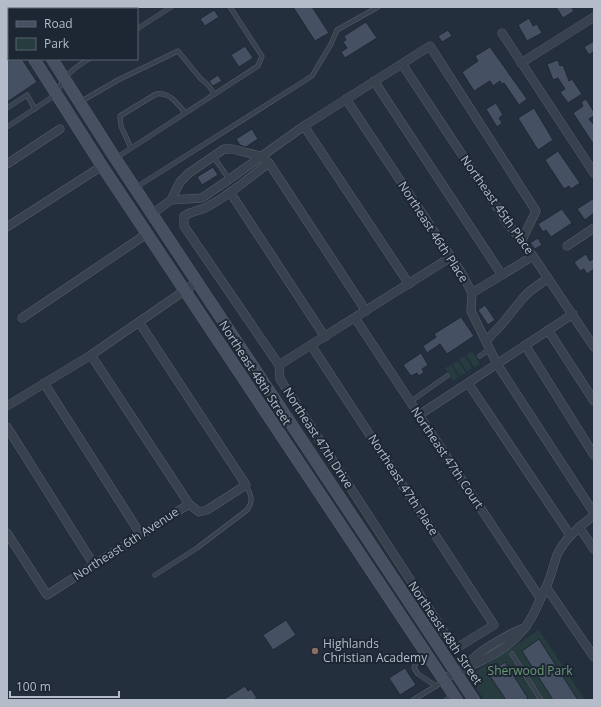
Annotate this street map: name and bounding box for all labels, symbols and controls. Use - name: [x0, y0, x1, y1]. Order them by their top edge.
- legend: [8, 8, 138, 60]
- text: Road: [44, 15, 73, 32]
- text: Park: [44, 35, 70, 52]
- street label: Northeast 45th Place: [457, 152, 538, 258]
- street label: Northeast 46th Place: [394, 178, 473, 286]
- street label: Northeast 48th Street: [215, 317, 296, 428]
- street label: Northeast 47th Drive: [279, 384, 358, 492]
- street label: Northeast 47th Court: [407, 404, 488, 512]
- street label: Northeast 47th Place: [364, 431, 443, 539]
- street label: Northeast 6th Avenue: [70, 503, 182, 584]
- street label: Northeast 48th Street: [404, 578, 486, 688]
- place label: Highlands Christian Academy: [323, 635, 428, 666]
- marker: Highlands Christian Academy: [310, 646, 320, 656]
- park label: Sherwood Park: [488, 662, 573, 679]
- scale bar: [10, 673, 119, 699]
- text: 100 m: [16, 678, 51, 695]

